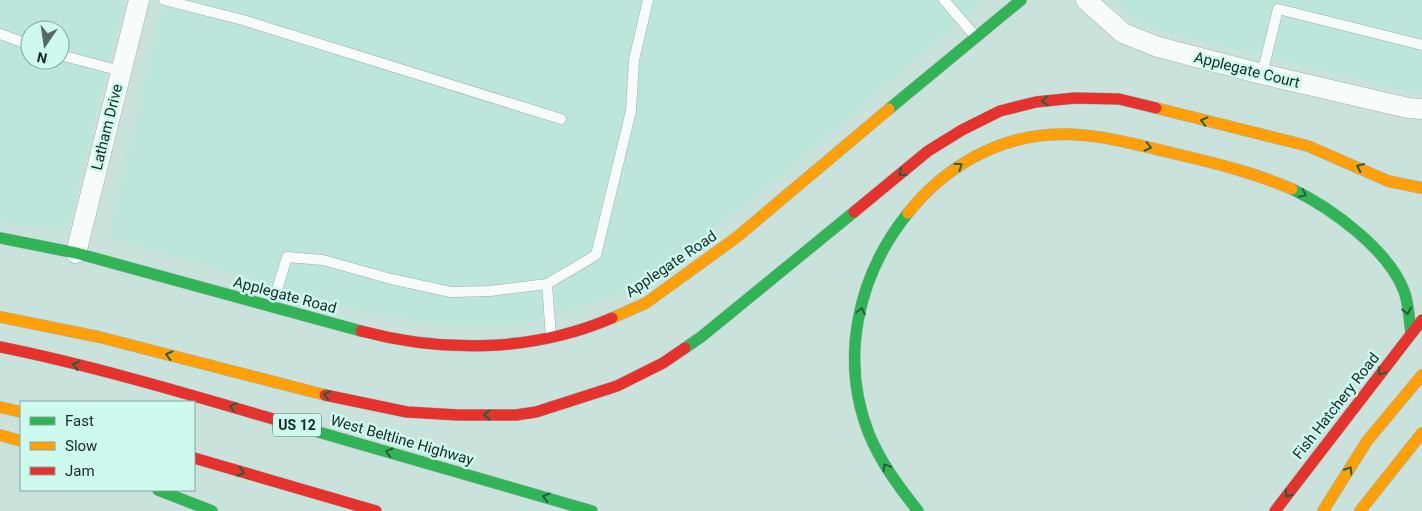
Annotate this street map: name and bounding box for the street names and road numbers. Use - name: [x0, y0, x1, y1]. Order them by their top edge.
- street label: Applegate Court: [1192, 48, 1302, 92]
- street label: Latham Drive: [88, 82, 126, 172]
- street label: Applegate Road: [622, 227, 720, 301]
- street label: Applegate Road: [232, 273, 338, 317]
- street label: Fish Hatchery Road: [1289, 349, 1383, 463]
- street label: West Beltline Highway: [328, 411, 476, 469]
- road number: US 12: [273, 414, 321, 436]

